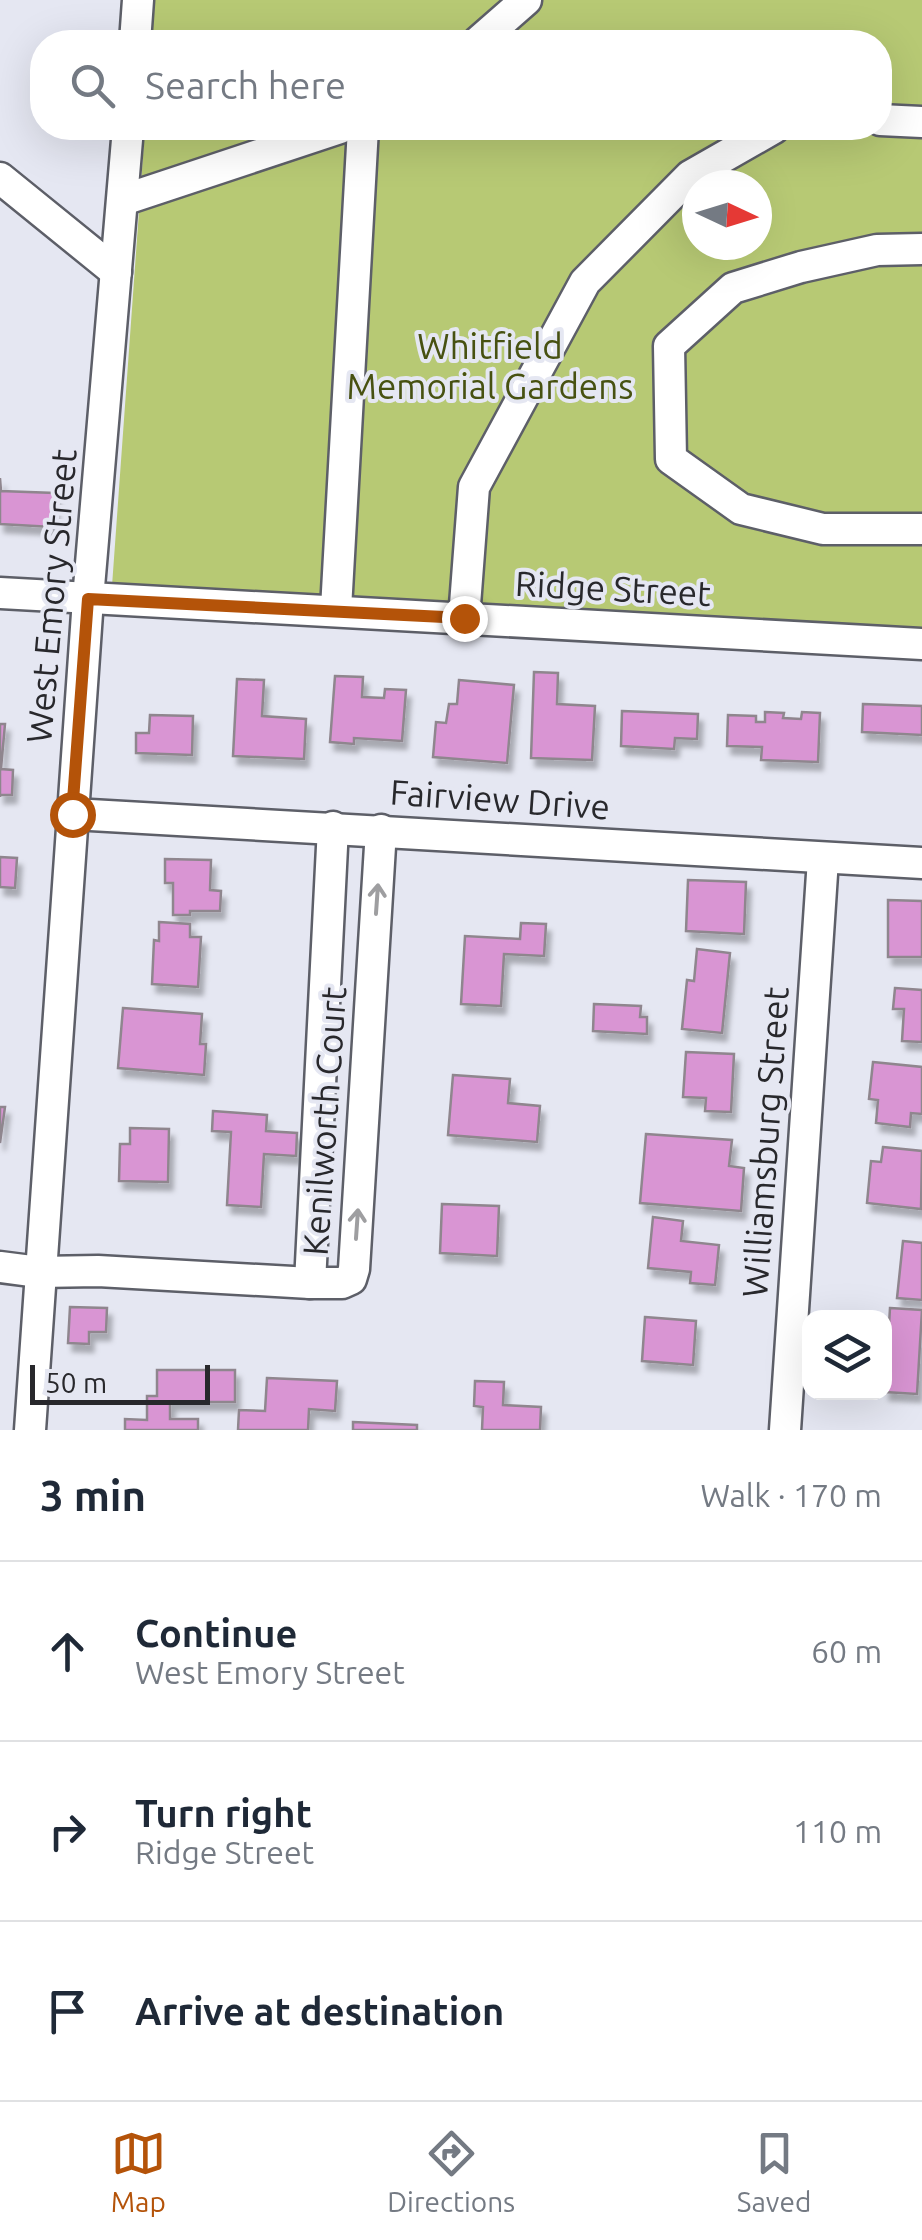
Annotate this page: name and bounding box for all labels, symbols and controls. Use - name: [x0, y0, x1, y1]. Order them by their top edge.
- search box: [30, 30, 892, 140]
- icon: search: [65, 58, 120, 113]
- text: Search here: [145, 64, 346, 106]
- north arrow: [682, 170, 772, 260]
- park label: Whitfield Memorial Gardens: [347, 326, 633, 406]
- street label: West Emory Street: [18, 447, 84, 745]
- street label: Ridge Street: [514, 563, 712, 613]
- route end: [442, 596, 488, 642]
- street label: Fairview Drive: [389, 771, 611, 827]
- route start: [50, 792, 96, 838]
- one-way arrow: [368, 884, 387, 916]
- street label: Kenilworth Court: [295, 985, 353, 1257]
- street label: Williamsburg Street: [734, 985, 796, 1299]
- one-way arrow: [348, 1208, 367, 1240]
- map controls: [802, 1310, 892, 1400]
- button: layers: [802, 1310, 892, 1400]
- scale bar: [30, 1360, 210, 1404]
- text: 50 m: [45, 1367, 107, 1398]
- text: 3 min: [40, 1472, 146, 1519]
- text: Walk · 170 m: [700, 1477, 882, 1513]
- text: Continue: [135, 1612, 297, 1654]
- icon: ahead: [40, 1624, 95, 1679]
- text: 60 m: [811, 1633, 882, 1669]
- text: West Emory Street: [135, 1654, 405, 1690]
- text: Turn right: [135, 1792, 312, 1834]
- icon: right: [40, 1804, 95, 1859]
- text: 110 m: [793, 1813, 882, 1849]
- text: Ridge Street: [135, 1834, 314, 1870]
- icon: arrive: [40, 1984, 95, 2039]
- text: Arrive at destination: [135, 1990, 504, 2032]
- tab: Map: [111, 2126, 166, 2217]
- tab: Directions: [387, 2126, 515, 2217]
- tab: Saved: [737, 2126, 811, 2217]

